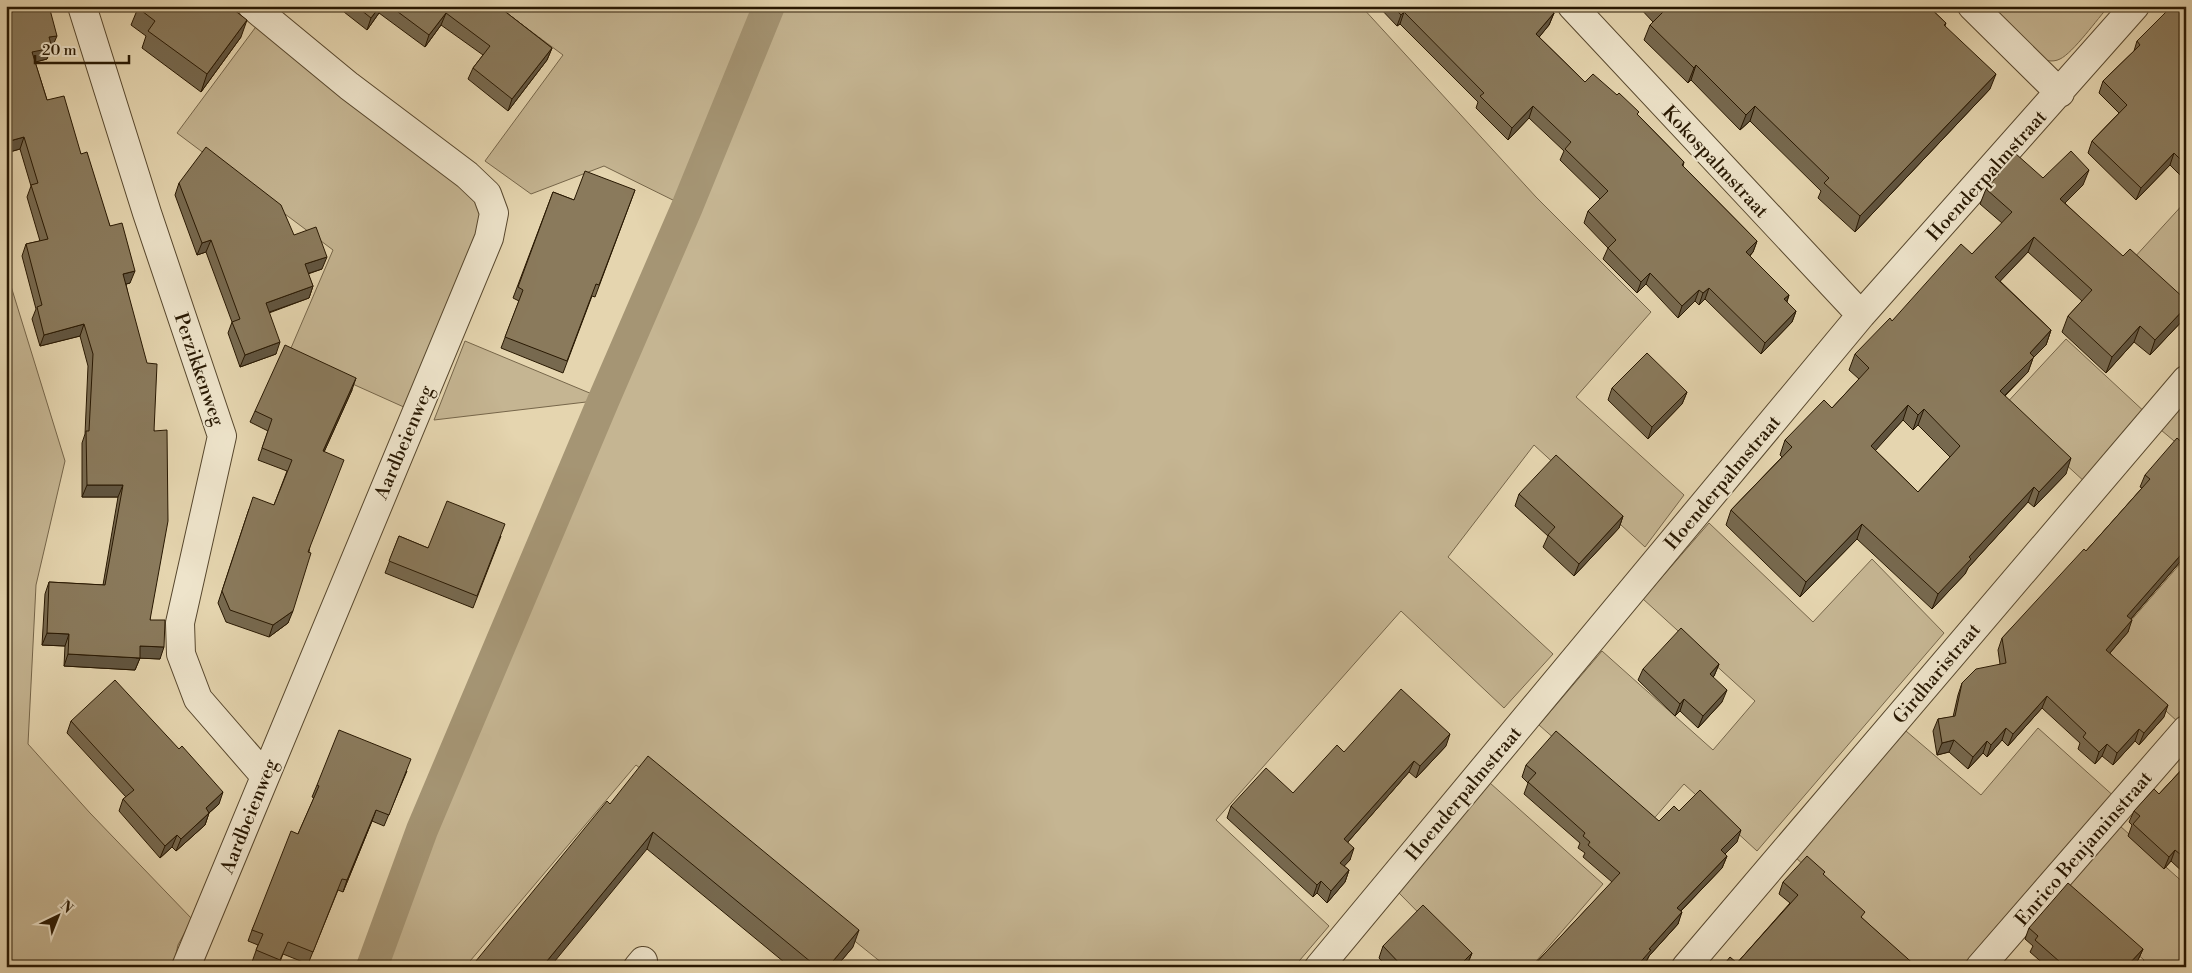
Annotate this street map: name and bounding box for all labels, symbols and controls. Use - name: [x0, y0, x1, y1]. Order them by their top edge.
- scale bar: [35, 32, 129, 64]
- text: 20 m: [42, 41, 77, 60]
- street label: Kokospalmstraat: [1657, 100, 1774, 223]
- street label: Hoenderpalmstraat: [1922, 105, 2052, 246]
- street label: Perzikkenweg: [169, 310, 230, 429]
- street label: Aardbeienweg: [369, 381, 439, 504]
- street label: Hoenderpalmstraat: [1660, 410, 1786, 555]
- street label: Girdharistraat: [1888, 618, 1986, 729]
- street label: Hoenderpalmstraat: [1401, 721, 1527, 866]
- street label: Aardbeienweg: [215, 755, 283, 878]
- street label: Enrico Benjaminstraat: [2010, 766, 2158, 931]
- north arrow: [32, 890, 82, 940]
- text: N: [56, 897, 76, 918]

